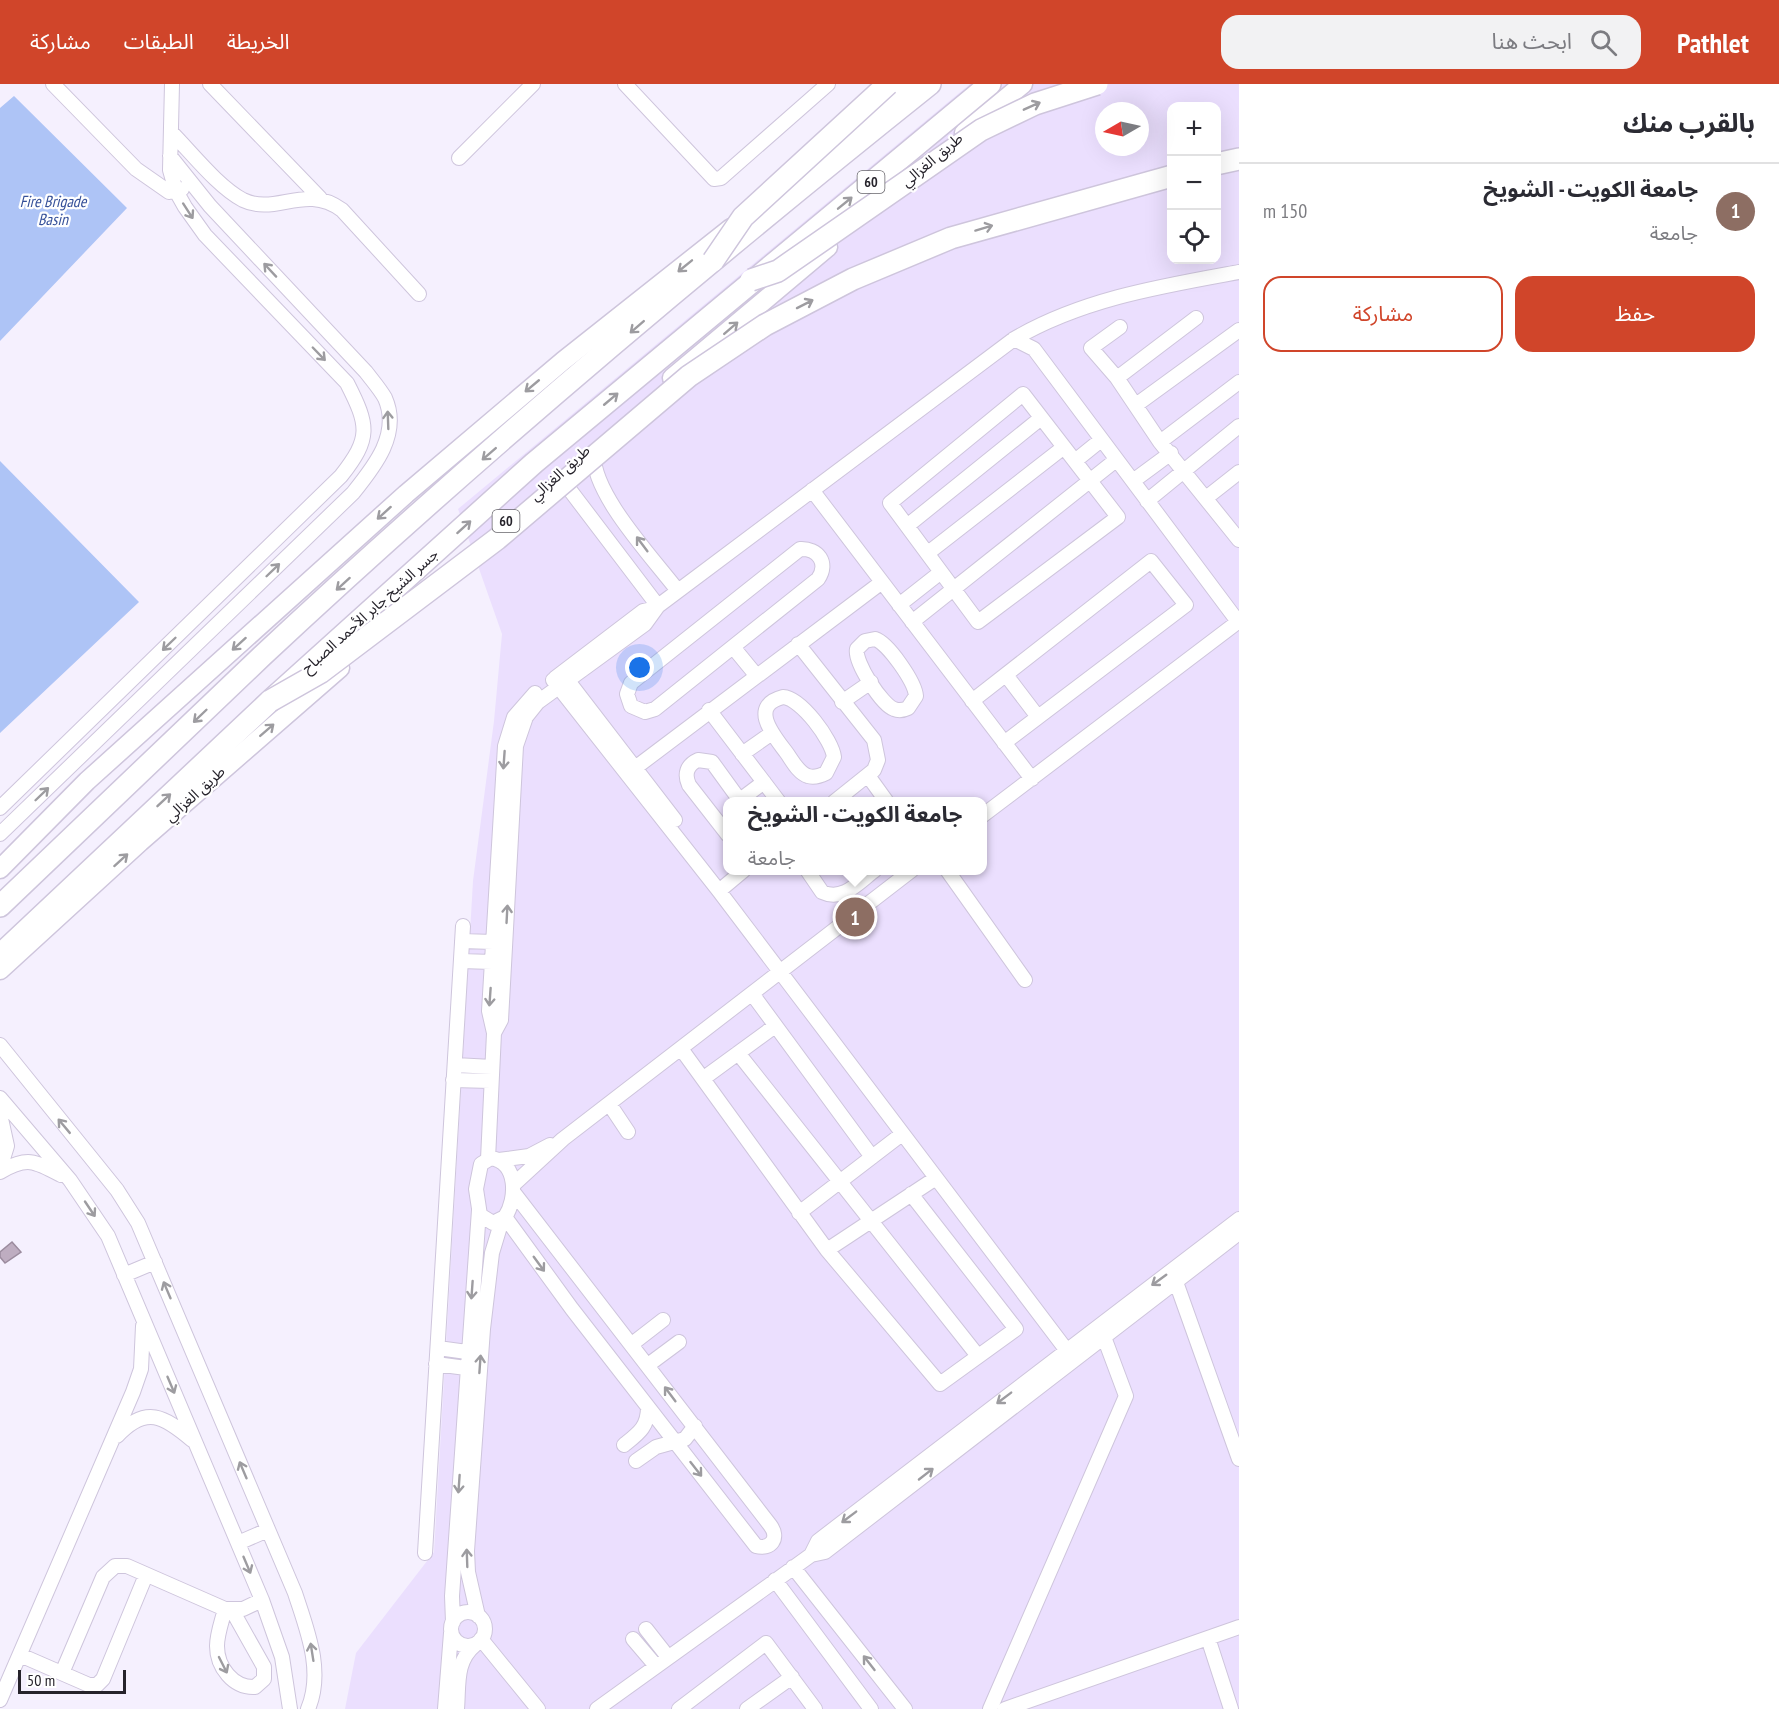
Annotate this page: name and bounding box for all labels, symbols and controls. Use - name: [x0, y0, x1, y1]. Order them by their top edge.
- search box: [1221, 15, 1641, 69]
- text: Pathlet: [1677, 24, 1749, 61]
- icon: search: [1587, 26, 1620, 59]
- text: ابحث هنا: [1492, 27, 1572, 55]
- text: مشاركة: [30, 28, 91, 55]
- text: الطبقات: [124, 28, 194, 55]
- text: الخريطة: [227, 28, 290, 55]
- one-way arrow: [1022, 100, 1040, 111]
- north arrow: [1095, 102, 1149, 156]
- map controls: [1167, 102, 1221, 264]
- button: +: [1167, 102, 1221, 156]
- text: بالقرب منك: [1623, 106, 1755, 139]
- street label: طريق الغزالي: [897, 128, 968, 193]
- button: −: [1167, 156, 1221, 210]
- road number: 60: [858, 171, 884, 193]
- text: جامعة الكويت - الشويخ: [1483, 175, 1698, 203]
- water label: Fire Brigade Basin: [20, 191, 88, 229]
- one-way arrow: [837, 196, 852, 210]
- text: 150 m: [1263, 198, 1307, 224]
- text: 1: [1731, 198, 1740, 224]
- one-way arrow: [181, 202, 194, 219]
- button: locate: [1167, 210, 1221, 264]
- text: جامعة: [1650, 220, 1698, 246]
- one-way arrow: [974, 222, 993, 233]
- one-way arrow: [677, 259, 693, 272]
- one-way arrow: [263, 263, 277, 278]
- button: مشاركة: [1263, 276, 1503, 352]
- button: حفظ: [1515, 276, 1755, 352]
- one-way arrow: [796, 298, 814, 310]
- one-way arrow: [629, 320, 645, 333]
- one-way arrow: [723, 321, 739, 334]
- one-way arrow: [312, 346, 327, 361]
- one-way arrow: [524, 380, 540, 393]
- one-way arrow: [603, 392, 619, 405]
- one-way arrow: [383, 411, 394, 431]
- street label: طريق الغزالي: [526, 441, 595, 507]
- one-way arrow: [481, 447, 497, 460]
- one-way arrow: [377, 506, 392, 520]
- road number: 60: [492, 510, 520, 532]
- one-way arrow: [456, 520, 471, 534]
- one-way arrow: [636, 537, 649, 553]
- street label: جسر الشيخ جابر الأحمد الصباح: [297, 544, 444, 679]
- one-way arrow: [265, 563, 280, 578]
- one-way arrow: [336, 576, 351, 590]
- one-way arrow: [161, 636, 176, 651]
- one-way arrow: [232, 637, 247, 651]
- your location: [625, 653, 654, 682]
- one-way arrow: [192, 708, 207, 723]
- one-way arrow: [259, 723, 274, 737]
- one-way arrow: [498, 750, 509, 770]
- street label: طريق الغزالي: [161, 762, 230, 828]
- one-way arrow: [35, 786, 50, 801]
- one-way arrow: [157, 792, 172, 807]
- popup: [723, 797, 987, 875]
- text: جامعة الكويت - الشويخ: [748, 800, 962, 828]
- text: جامعة: [748, 845, 796, 871]
- one-way arrow: [113, 853, 128, 867]
- pin: 1: [836, 894, 874, 940]
- one-way arrow: [501, 904, 512, 924]
- one-way arrow: [484, 987, 495, 1007]
- one-way arrow: [58, 1118, 71, 1134]
- one-way arrow: [83, 1200, 96, 1217]
- one-way arrow: [533, 1256, 546, 1272]
- one-way arrow: [1151, 1274, 1167, 1286]
- one-way arrow: [466, 1279, 477, 1299]
- one-way arrow: [161, 1282, 172, 1300]
- one-way arrow: [475, 1354, 486, 1374]
- one-way arrow: [166, 1376, 177, 1394]
- one-way arrow: [664, 1387, 677, 1403]
- one-way arrow: [996, 1392, 1012, 1405]
- one-way arrow: [237, 1461, 248, 1480]
- one-way arrow: [689, 1461, 702, 1477]
- one-way arrow: [917, 1468, 933, 1481]
- one-way arrow: [453, 1474, 464, 1494]
- one-way arrow: [841, 1510, 857, 1523]
- one-way arrow: [462, 1549, 473, 1569]
- one-way arrow: [242, 1555, 253, 1574]
- one-way arrow: [306, 1642, 317, 1662]
- one-way arrow: [863, 1655, 876, 1671]
- one-way arrow: [217, 1656, 229, 1674]
- scale bar: [18, 1667, 126, 1694]
- text: 50 m: [27, 1670, 55, 1690]

